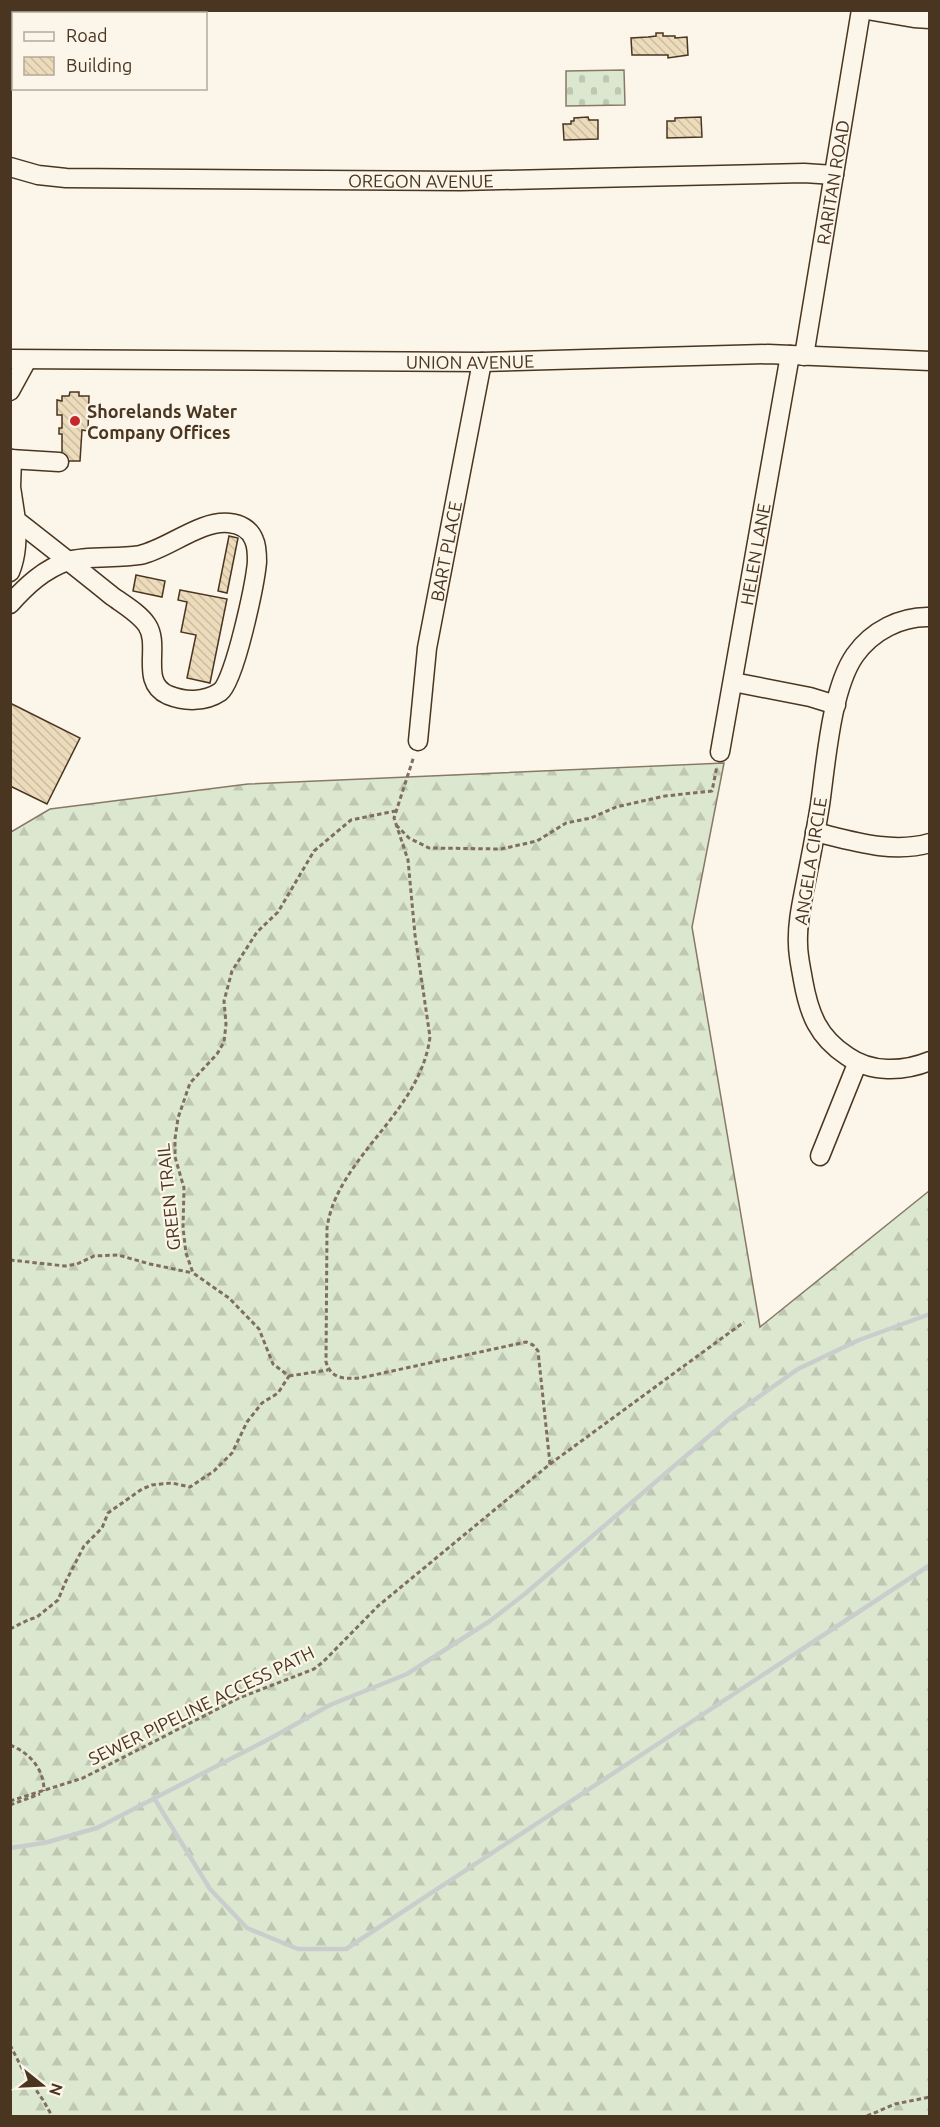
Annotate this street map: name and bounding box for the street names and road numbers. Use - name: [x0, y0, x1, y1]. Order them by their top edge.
- street label: RARITAN ROAD: [812, 118, 853, 246]
- street label: OREGON AVENUE: [348, 170, 494, 191]
- street label: UNION AVENUE: [406, 351, 534, 372]
- street label: BART PLACE: [426, 499, 465, 603]
- street label: HELEN LANE: [736, 501, 774, 607]
- street label: ANGELA CIRCLE: [790, 796, 830, 926]
- street label: GREEN TRAIL: [152, 1142, 184, 1252]
- street label: SEWER PIPELINE ACCESS PATH: [85, 1642, 317, 1768]

